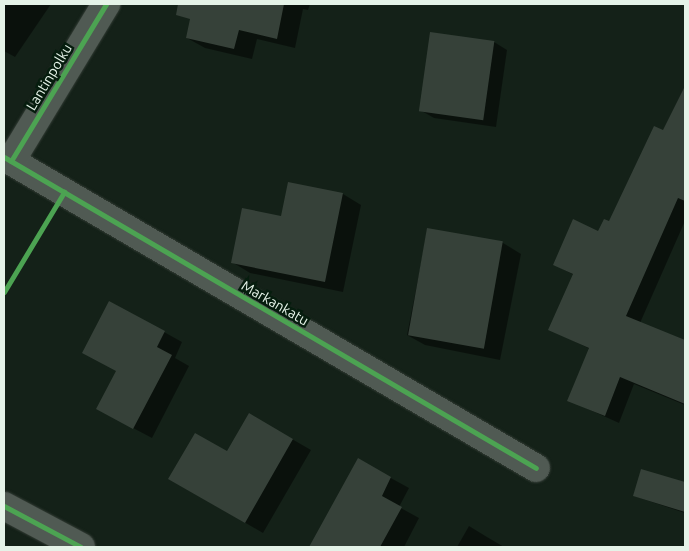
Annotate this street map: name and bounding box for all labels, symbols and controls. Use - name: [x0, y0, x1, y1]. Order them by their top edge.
- street label: Lantinpolku: [23, 41, 75, 113]
- street label: Markankatu: [238, 277, 312, 329]

